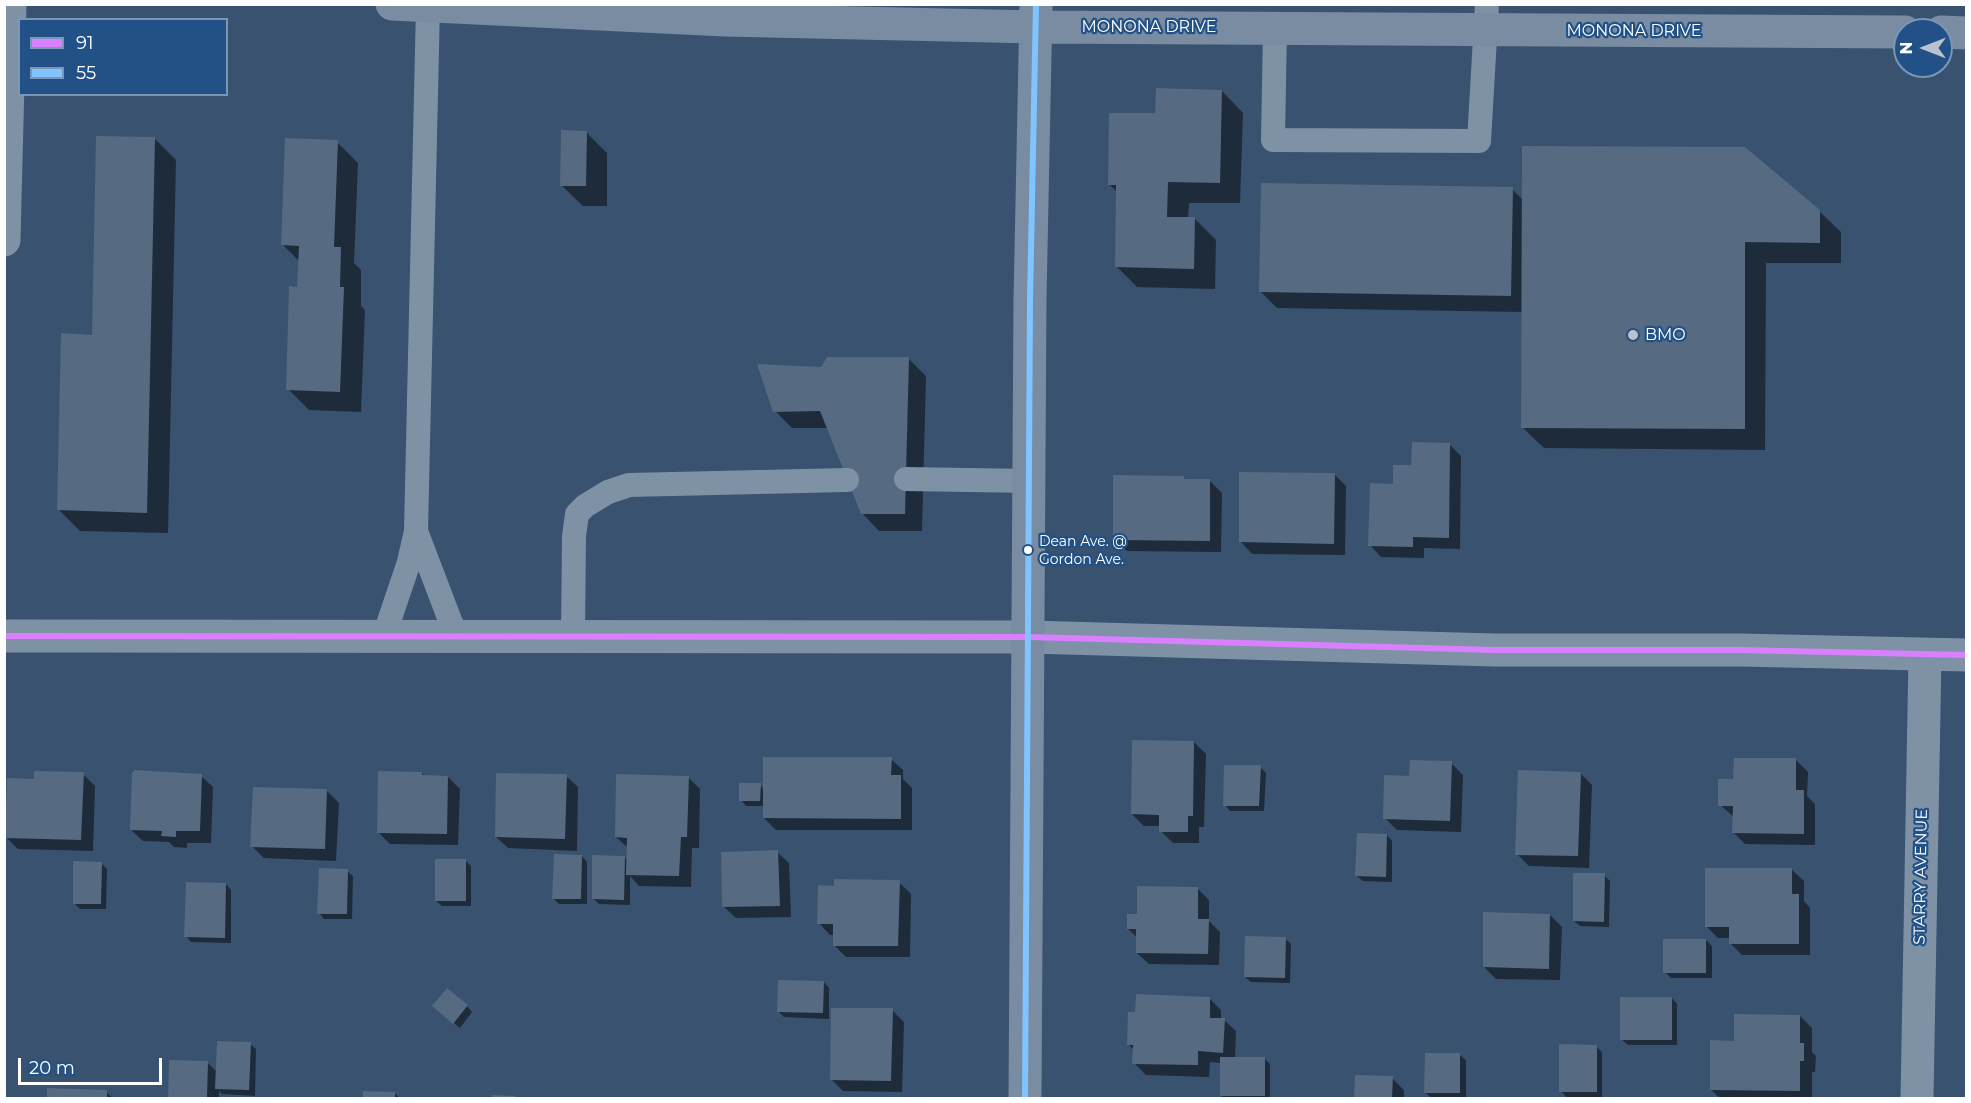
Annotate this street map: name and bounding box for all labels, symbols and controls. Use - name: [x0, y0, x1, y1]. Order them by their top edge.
- street label: MONONA DRIVE: [1082, 17, 1216, 37]
- legend: [18, 18, 228, 96]
- north arrow: [1893, 18, 1953, 78]
- street label: MONONA DRIVE: [1567, 21, 1701, 41]
- text: 91: [76, 32, 93, 54]
- text: N: [1897, 42, 1916, 54]
- text: 55: [76, 62, 96, 84]
- place label: BMO: [1645, 325, 1686, 345]
- marker: BMO: [1626, 328, 1640, 342]
- place label: Dean Ave. @ Gordon Ave.: [1039, 534, 1127, 566]
- marker: Dean Ave. @ Gordon Ave.: [1022, 544, 1034, 556]
- street label: STARRY AVENUE: [1910, 809, 1932, 945]
- scale bar: [21, 1046, 165, 1084]
- text: 20 m: [29, 1057, 75, 1079]

